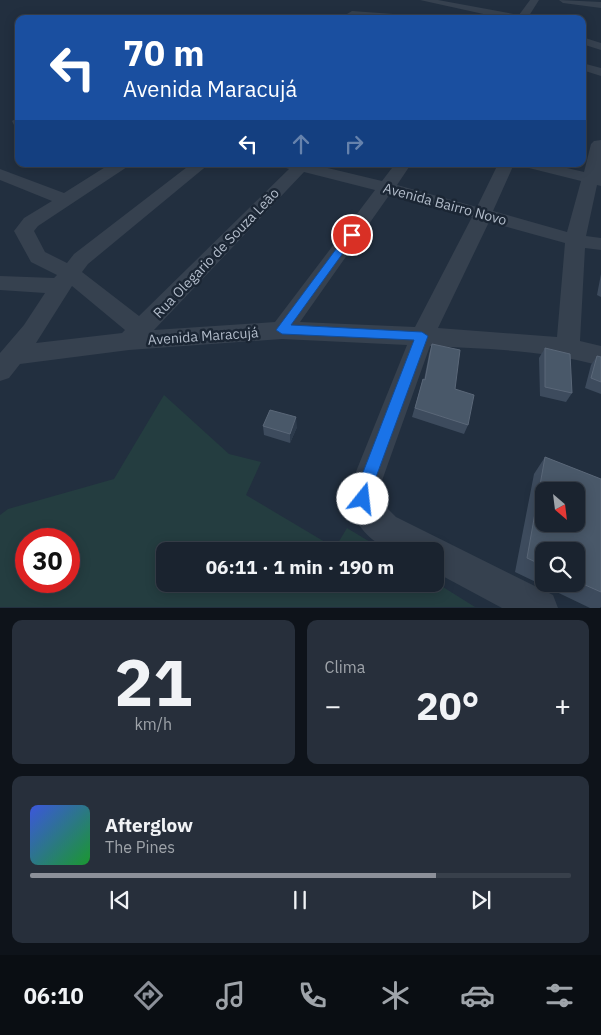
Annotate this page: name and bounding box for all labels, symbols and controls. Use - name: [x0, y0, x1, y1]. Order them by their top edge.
- text: 70 m: [123, 30, 205, 76]
- icon: left: [40, 35, 105, 100]
- text: Avenida Maracujá: [123, 74, 297, 103]
- icon: left: [234, 130, 262, 158]
- icon: ahead: [287, 130, 315, 158]
- icon: right: [340, 130, 368, 158]
- street label: Avenida Bairro Novo: [381, 179, 509, 229]
- street label: Rua Olegario de Souza Leão: [149, 184, 283, 322]
- pin: [331, 214, 373, 256]
- icon: arrive: [338, 221, 366, 249]
- street label: Avenida Maracujá: [147, 323, 259, 349]
- position arrow: [336, 472, 388, 524]
- north arrow: [535, 482, 585, 532]
- map controls: [535, 482, 585, 592]
- speed limit sign: 30: [15, 528, 80, 593]
- button: search: [535, 542, 585, 592]
- text: 06:11 · 1 min · 190 m: [206, 555, 394, 579]
- text: 21: [114, 639, 192, 724]
- text: Clima: [325, 657, 365, 677]
- text: 20°: [416, 681, 479, 730]
- text: −: [325, 687, 341, 724]
- text: +: [554, 687, 571, 724]
- text: km/h: [134, 714, 172, 734]
- text: Afterglow: [105, 813, 193, 837]
- text: The Pines: [105, 837, 175, 857]
- icon: previous: [106, 886, 134, 914]
- icon: pause: [286, 886, 314, 914]
- icon: next: [467, 886, 495, 914]
- icon: directions: [131, 978, 166, 1013]
- icon: music: [213, 978, 248, 1013]
- icon: phone: [295, 978, 330, 1013]
- icon: climate: [378, 978, 413, 1013]
- icon: car: [460, 978, 495, 1013]
- icon: filters: [542, 978, 577, 1013]
- text: 06:10: [24, 981, 84, 1010]

